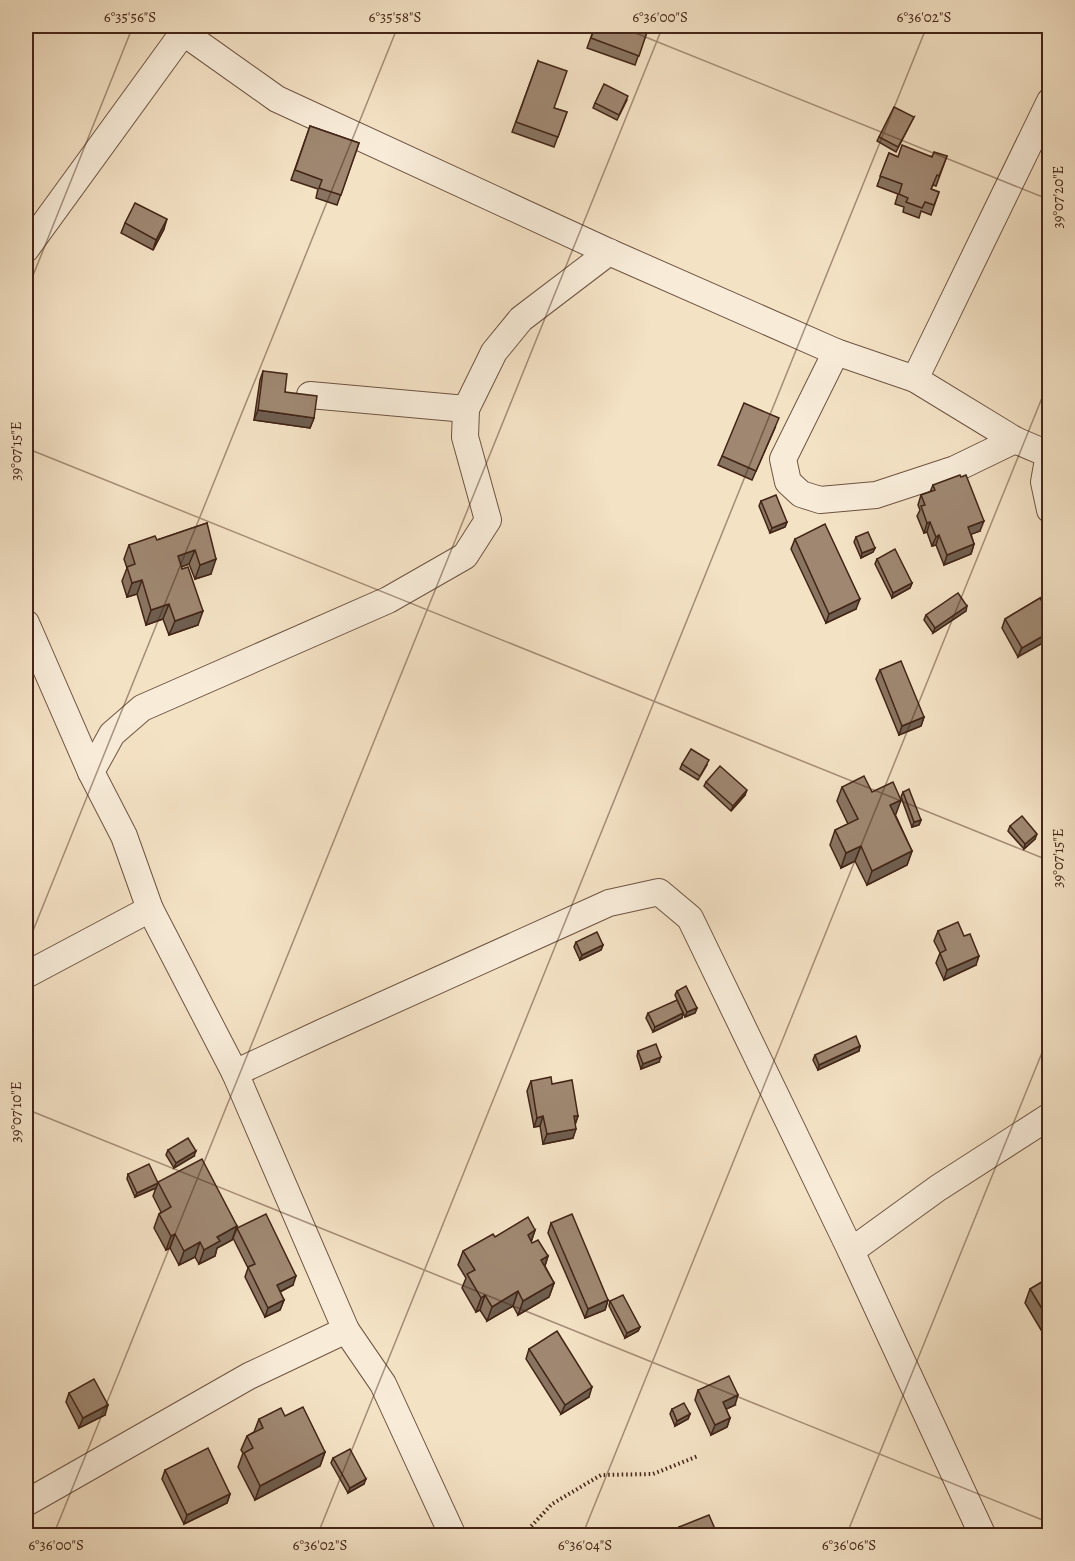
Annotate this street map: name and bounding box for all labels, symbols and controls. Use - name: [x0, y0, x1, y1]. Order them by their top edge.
- text: 6°35'56"S: [104, 7, 156, 27]
- text: 6°35'58"S: [369, 7, 421, 27]
- text: 6°36'00"S: [632, 7, 688, 27]
- text: 6°36'02"S: [897, 7, 951, 27]
- text: 39°07'20"E: [1048, 166, 1068, 229]
- text: 39°07'15"E: [6, 421, 26, 481]
- text: 39°07'15"E: [1048, 828, 1068, 888]
- text: 39°07'10"E: [6, 1082, 26, 1143]
- text: 6°36'00"S: [28, 1535, 84, 1555]
- text: 6°36'02"S: [293, 1535, 347, 1555]
- text: 6°36'04"S: [558, 1535, 612, 1555]
- text: 6°36'06"S: [822, 1535, 876, 1555]

